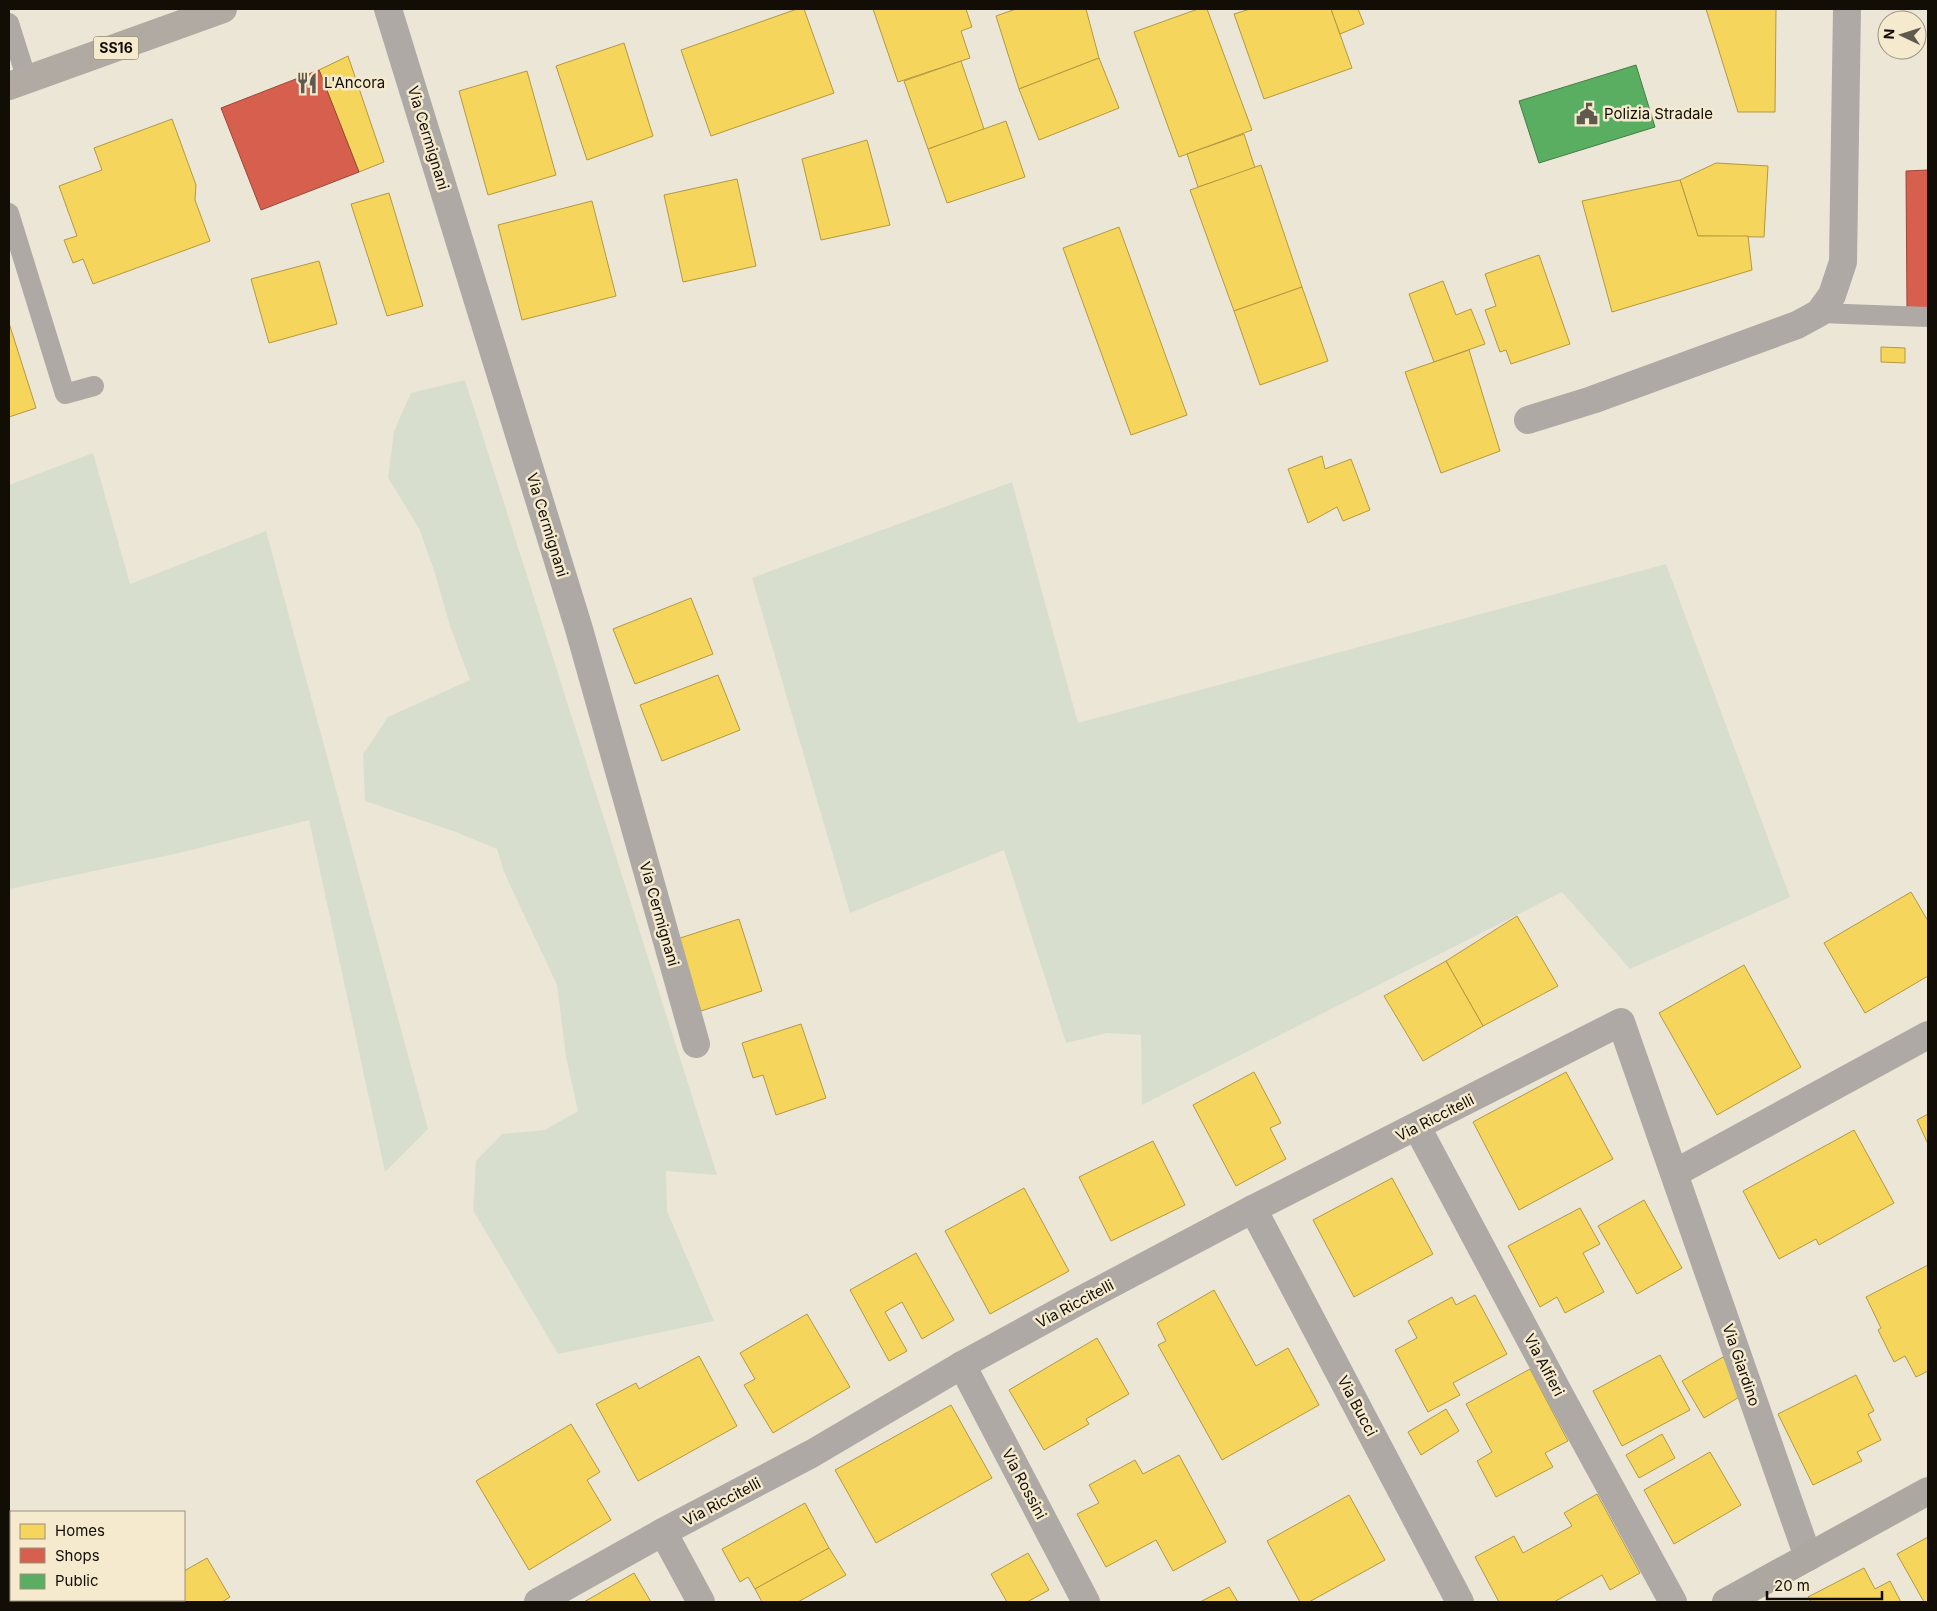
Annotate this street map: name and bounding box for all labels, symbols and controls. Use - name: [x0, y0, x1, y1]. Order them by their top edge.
- north arrow: [1877, 10, 1927, 60]
- text: N: [1880, 28, 1897, 40]
- road number: SS16: [94, 36, 138, 59]
- restaurant icon: L'Ancora: [294, 70, 320, 96]
- place label: L'Ancora: [324, 73, 385, 92]
- street label: Via Cermignani: [404, 83, 453, 192]
- public building icon: Polizia Stradale: [1574, 101, 1600, 127]
- place label: Polizia Stradale: [1604, 104, 1713, 123]
- street label: Via Cermignani: [523, 470, 572, 579]
- street label: Via Cermignani: [635, 859, 683, 968]
- street label: Via Riccitelli: [1393, 1090, 1477, 1145]
- street label: Via Riccitelli: [1033, 1275, 1117, 1332]
- street label: Via Giardino: [1718, 1321, 1764, 1409]
- street label: Via Alfieri: [1520, 1330, 1569, 1399]
- street label: Via Bucci: [1334, 1372, 1381, 1439]
- street label: Via Rossini: [998, 1445, 1051, 1522]
- street label: Via Riccitelli: [680, 1473, 764, 1530]
- legend: [10, 1511, 185, 1601]
- text: Homes: [55, 1521, 105, 1540]
- text: Shops: [55, 1546, 100, 1565]
- scale bar: [1767, 1568, 1882, 1600]
- text: Public: [55, 1571, 98, 1590]
- text: 20 m: [1774, 1576, 1810, 1595]

